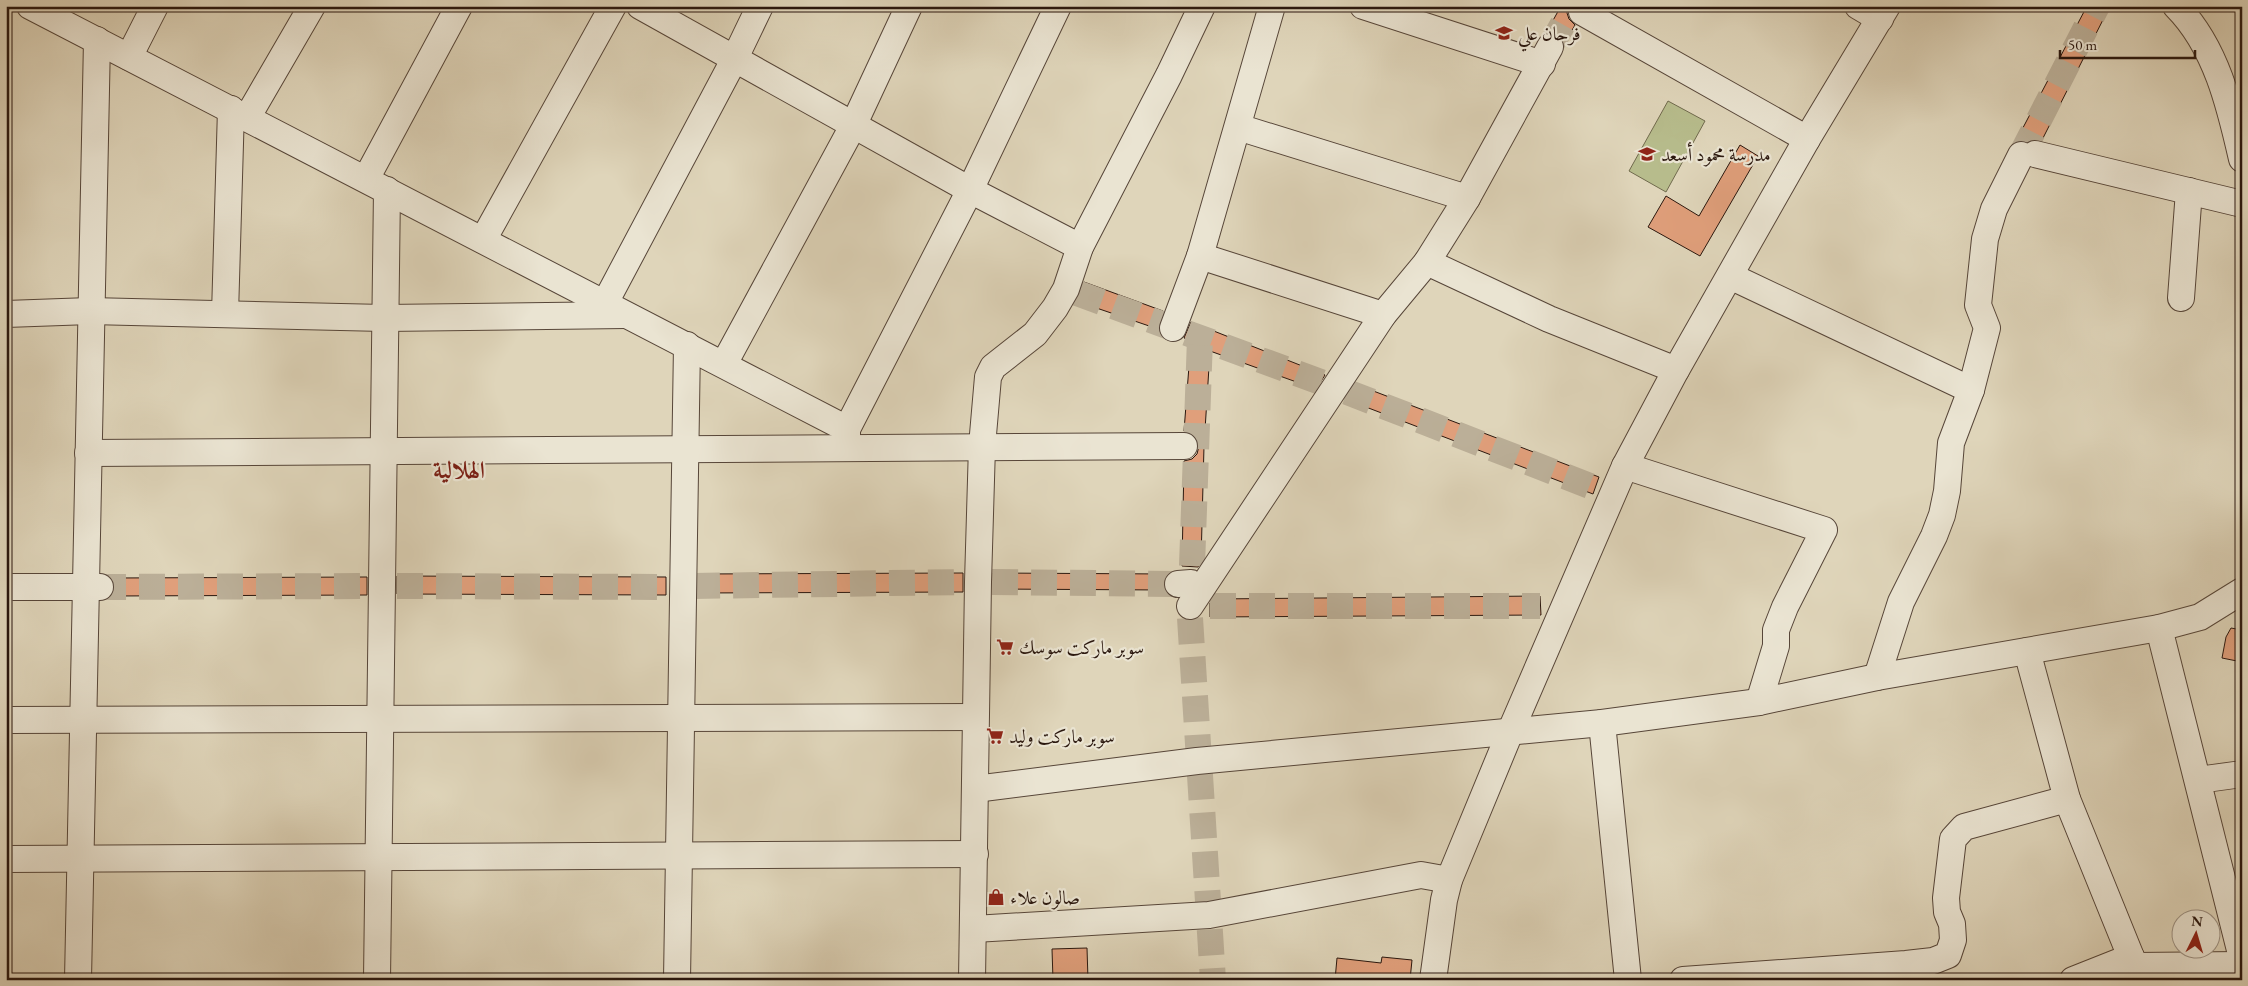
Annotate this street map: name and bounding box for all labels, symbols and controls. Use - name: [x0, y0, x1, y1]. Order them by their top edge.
- place label: فرحان علي: [1518, 21, 1581, 52]
- school or university icon: فرحان علي: [1494, 23, 1514, 43]
- scale bar: [2060, 28, 2196, 60]
- text: 50 m: [2068, 35, 2097, 54]
- place label: مدرسة محمود أسعد: [1661, 142, 1771, 167]
- school or university icon: مدرسة محمود أسعد: [1637, 144, 1657, 164]
- district label: الهلالية: [433, 454, 485, 485]
- place label: سوبر ماركت سوسك: [1019, 635, 1144, 660]
- supermarket icon: سوبر ماركت سوسك: [995, 637, 1015, 657]
- place label: سوبر ماركت وليد: [1009, 724, 1115, 749]
- supermarket icon: سوبر ماركت وليد: [985, 726, 1005, 746]
- place label: صالون علاء: [1010, 885, 1080, 910]
- shop icon: صالون علاء: [986, 887, 1006, 907]
- north arrow: [2170, 908, 2220, 958]
- text: N: [2191, 912, 2204, 931]

